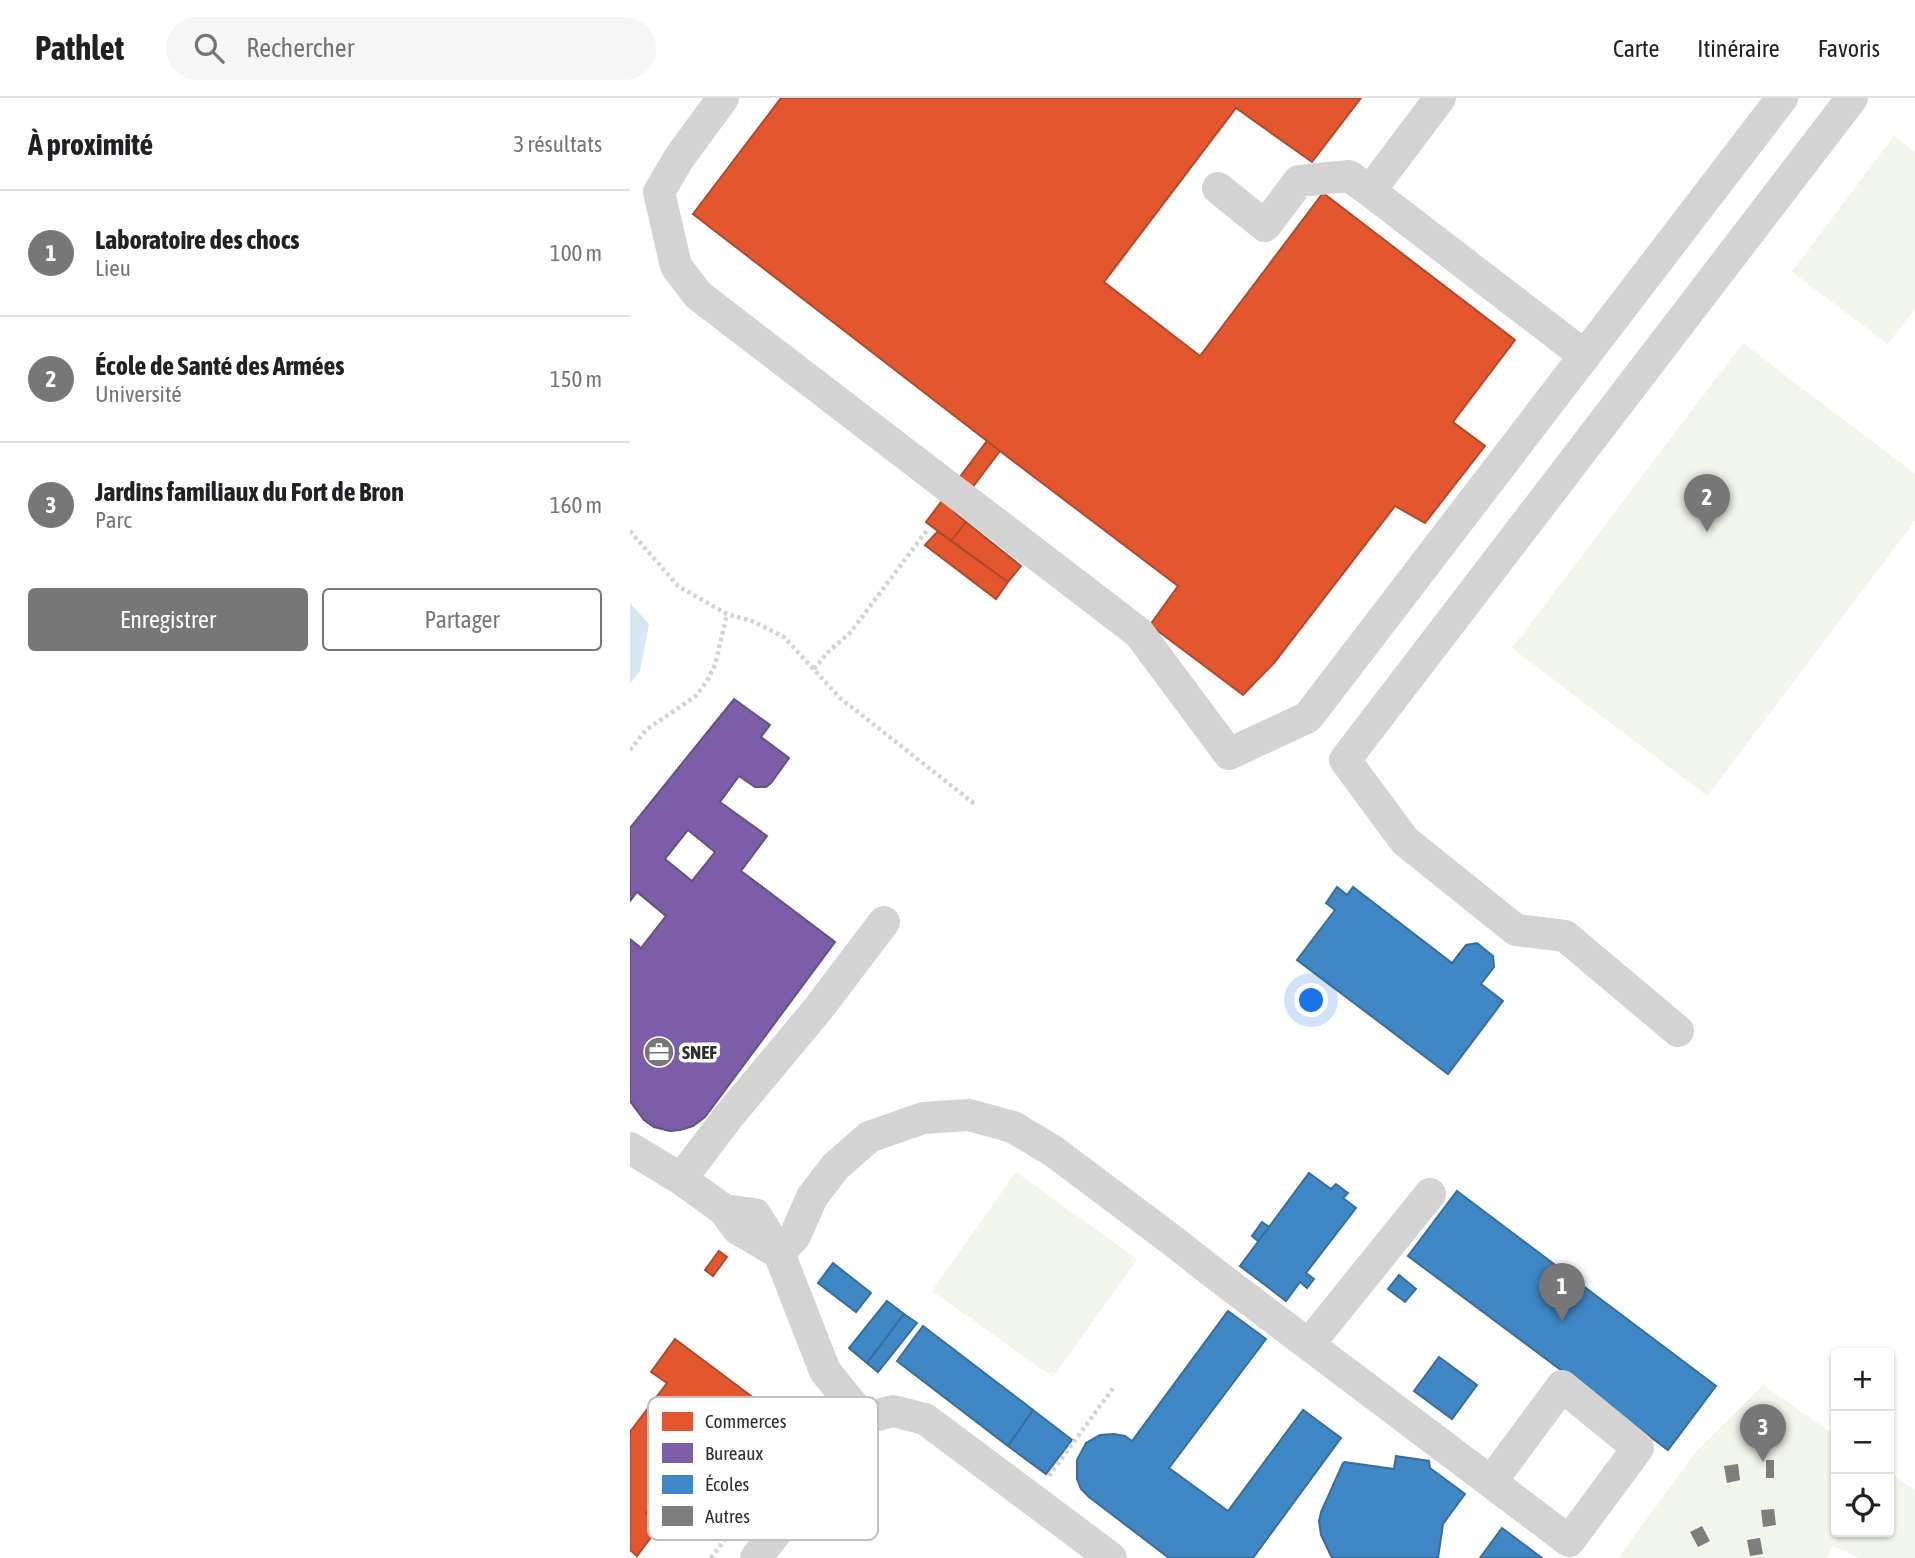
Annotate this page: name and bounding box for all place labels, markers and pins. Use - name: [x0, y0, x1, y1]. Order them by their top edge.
- pin: 2: [1684, 474, 1730, 532]
- office icon: SNEF: [642, 1035, 676, 1069]
- place label: SNEF: [682, 1041, 717, 1063]
- pin: 1: [1539, 1263, 1585, 1321]
- pin: 3: [1740, 1404, 1786, 1462]

